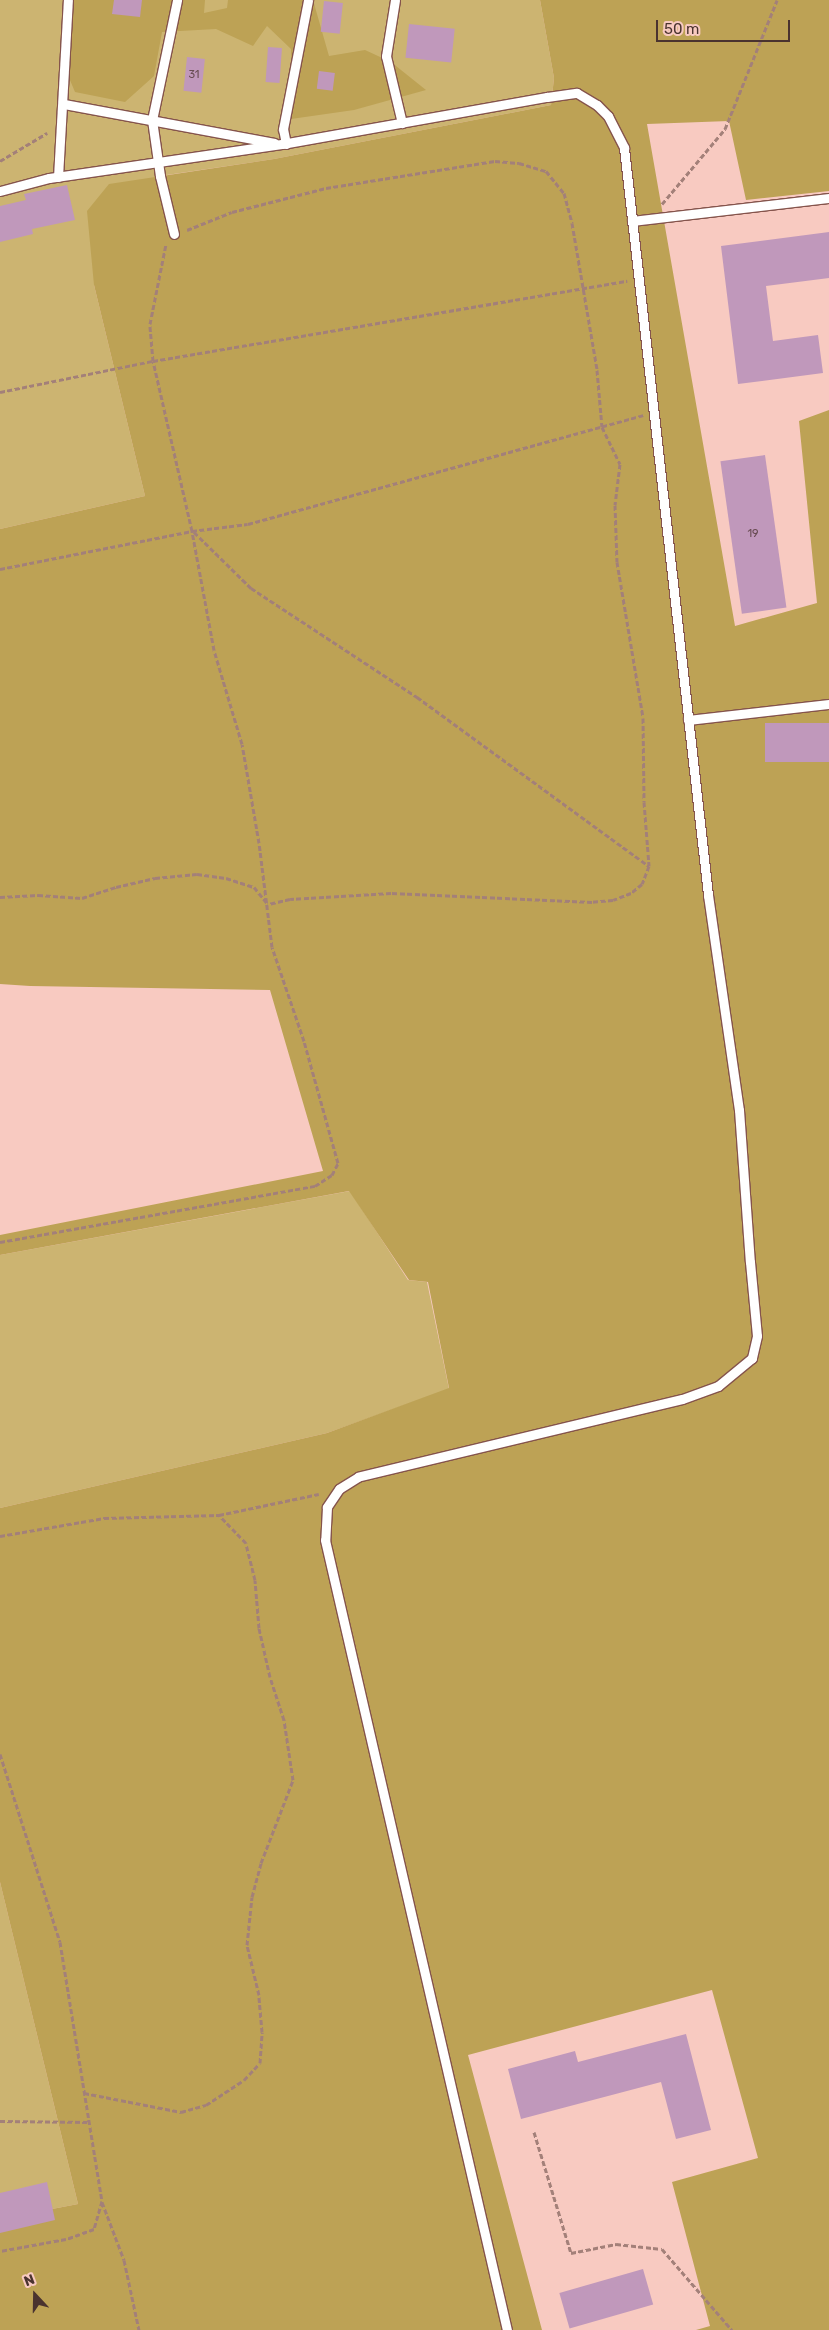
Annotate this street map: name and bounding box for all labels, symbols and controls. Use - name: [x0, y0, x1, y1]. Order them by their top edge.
- scale bar: [659, 10, 793, 42]
- text: 50 m: [664, 20, 699, 38]
- house number: 31: [188, 68, 200, 82]
- house number: 19: [747, 527, 759, 541]
- north arrow: [10, 2270, 60, 2320]
- text: N: [22, 2271, 37, 2290]

